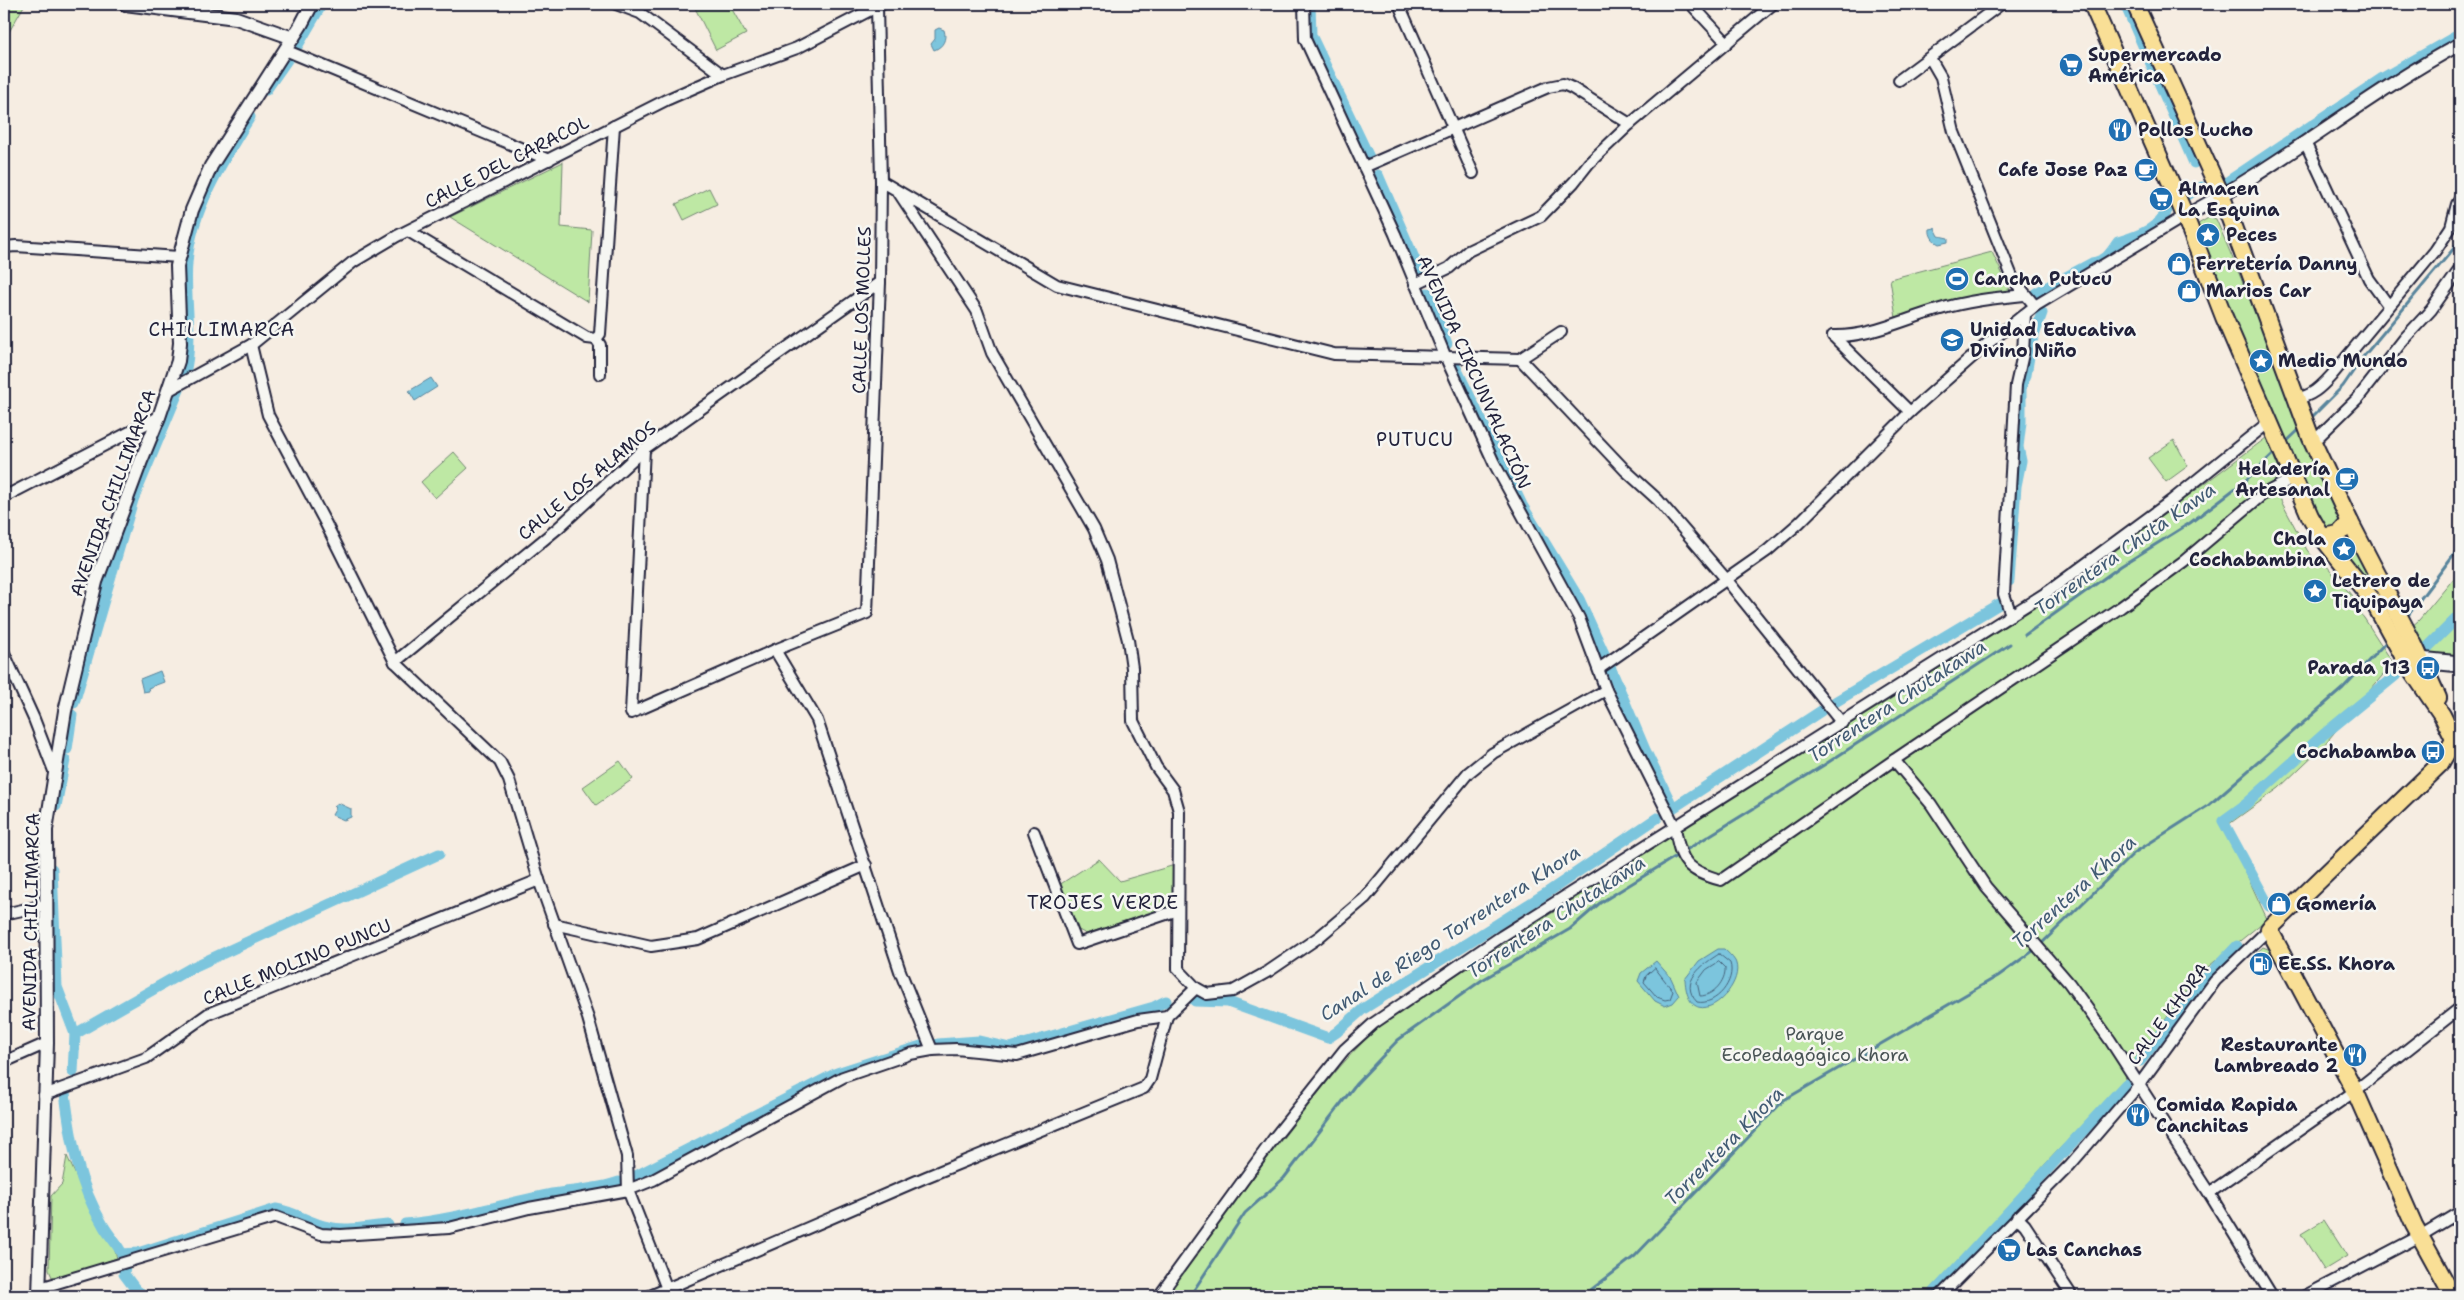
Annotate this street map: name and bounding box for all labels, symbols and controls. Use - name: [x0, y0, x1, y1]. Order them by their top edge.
- place label: Supermercado América: [2088, 43, 2222, 88]
- supermarket icon: Supermercado América: [2058, 52, 2084, 78]
- street label: CALLE DEL CARACOL: [421, 110, 593, 214]
- restaurant icon: Pollos Lucho: [2107, 117, 2133, 143]
- place label: Pollos Lucho: [2138, 118, 2253, 142]
- cafe icon: Cafe Jose Paz: [2133, 157, 2159, 183]
- place label: Cafe Jose Paz: [1998, 158, 2128, 182]
- place label: Almacen La Esquina: [2178, 177, 2280, 222]
- supermarket icon: Almacen La Esquina: [2148, 186, 2174, 212]
- place icon: Peces: [2195, 222, 2221, 248]
- place label: Peces: [2226, 223, 2277, 247]
- street label: CALLE LOS MOLLES: [847, 226, 877, 394]
- street label: AVENIDA CIRCUNVALACIÓN: [1412, 251, 1536, 493]
- shop icon: Ferretería Danny: [2166, 251, 2192, 277]
- place label: Ferretería Danny: [2196, 252, 2357, 276]
- sports icon: Cancha Putucu: [1944, 266, 1970, 292]
- place label: Cancha Putucu: [1974, 267, 2112, 291]
- shop icon: Marios Car: [2176, 278, 2202, 304]
- place label: Marios Car: [2206, 279, 2312, 303]
- district label: CHILLIMARCA: [149, 317, 295, 342]
- place label: Unidad Educativa Divino Niño: [1970, 318, 2137, 363]
- school or university icon: Unidad Educativa Divino Niño: [1939, 327, 1965, 353]
- place icon: Medio Mundo: [2248, 348, 2274, 374]
- place label: Medio Mundo: [2278, 349, 2408, 373]
- street label: AVENIDA CHILLIMARCA: [64, 386, 162, 600]
- street label: CALLE LOS ALAMOS: [513, 416, 661, 546]
- district label: PUTUCU: [1376, 427, 1454, 452]
- place label: Heladería Artesanal: [2235, 457, 2331, 502]
- cafe icon: Heladería Artesanal: [2334, 466, 2360, 492]
- water label: Torrentera Chuta Kawa: [2029, 477, 2221, 621]
- place label: Chola Cochabambina: [2189, 527, 2327, 572]
- place icon: Chola Cochabambina: [2331, 536, 2357, 562]
- place label: Letrero de Tiquipaya: [2332, 569, 2431, 614]
- place icon: Letrero de Tiquipaya: [2302, 578, 2328, 604]
- water label: Torrentera Chutakawa: [1803, 634, 1991, 768]
- bus stop icon: Parada 113: [2415, 655, 2441, 681]
- place label: Parada 113: [2307, 656, 2410, 680]
- bus stop icon: Cochabamba: [2420, 739, 2446, 765]
- place label: Cochabamba: [2296, 740, 2417, 764]
- street label: AVENIDA CHILLIMARCA: [17, 813, 45, 1031]
- water label: Torrentera Khora: [2006, 829, 2142, 955]
- water label: Canal de Riego Torrentera Khora: [1315, 839, 1585, 1027]
- water label: Torrentera Chutakawa: [1462, 850, 1650, 984]
- district label: TROJES VERDE: [1027, 890, 1179, 915]
- shop icon: Gomería: [2266, 891, 2292, 917]
- place label: Gomería: [2296, 892, 2377, 916]
- street label: CALLE MOLINO PUNCU: [199, 913, 395, 1011]
- fuel station icon: EE.SS. Khora: [2248, 951, 2274, 977]
- place label: EE.SS. Khora: [2278, 952, 2396, 976]
- street label: CALLE KHORA: [2122, 958, 2214, 1070]
- park label: Parque EcoPedagógico Khora: [1722, 1022, 1908, 1067]
- place label: Restaurante Lambreado 2: [2214, 1033, 2338, 1078]
- restaurant icon: Restaurante Lambreado 2: [2342, 1042, 2368, 1068]
- water label: Torrentera Khora: [1659, 1081, 1789, 1211]
- place label: Comida Rapida Canchitas: [2156, 1093, 2298, 1138]
- restaurant icon: Comida Rapida Canchitas: [2125, 1102, 2151, 1128]
- supermarket icon: Las Canchas: [1996, 1237, 2022, 1263]
- place label: Las Canchas: [2026, 1238, 2142, 1262]

